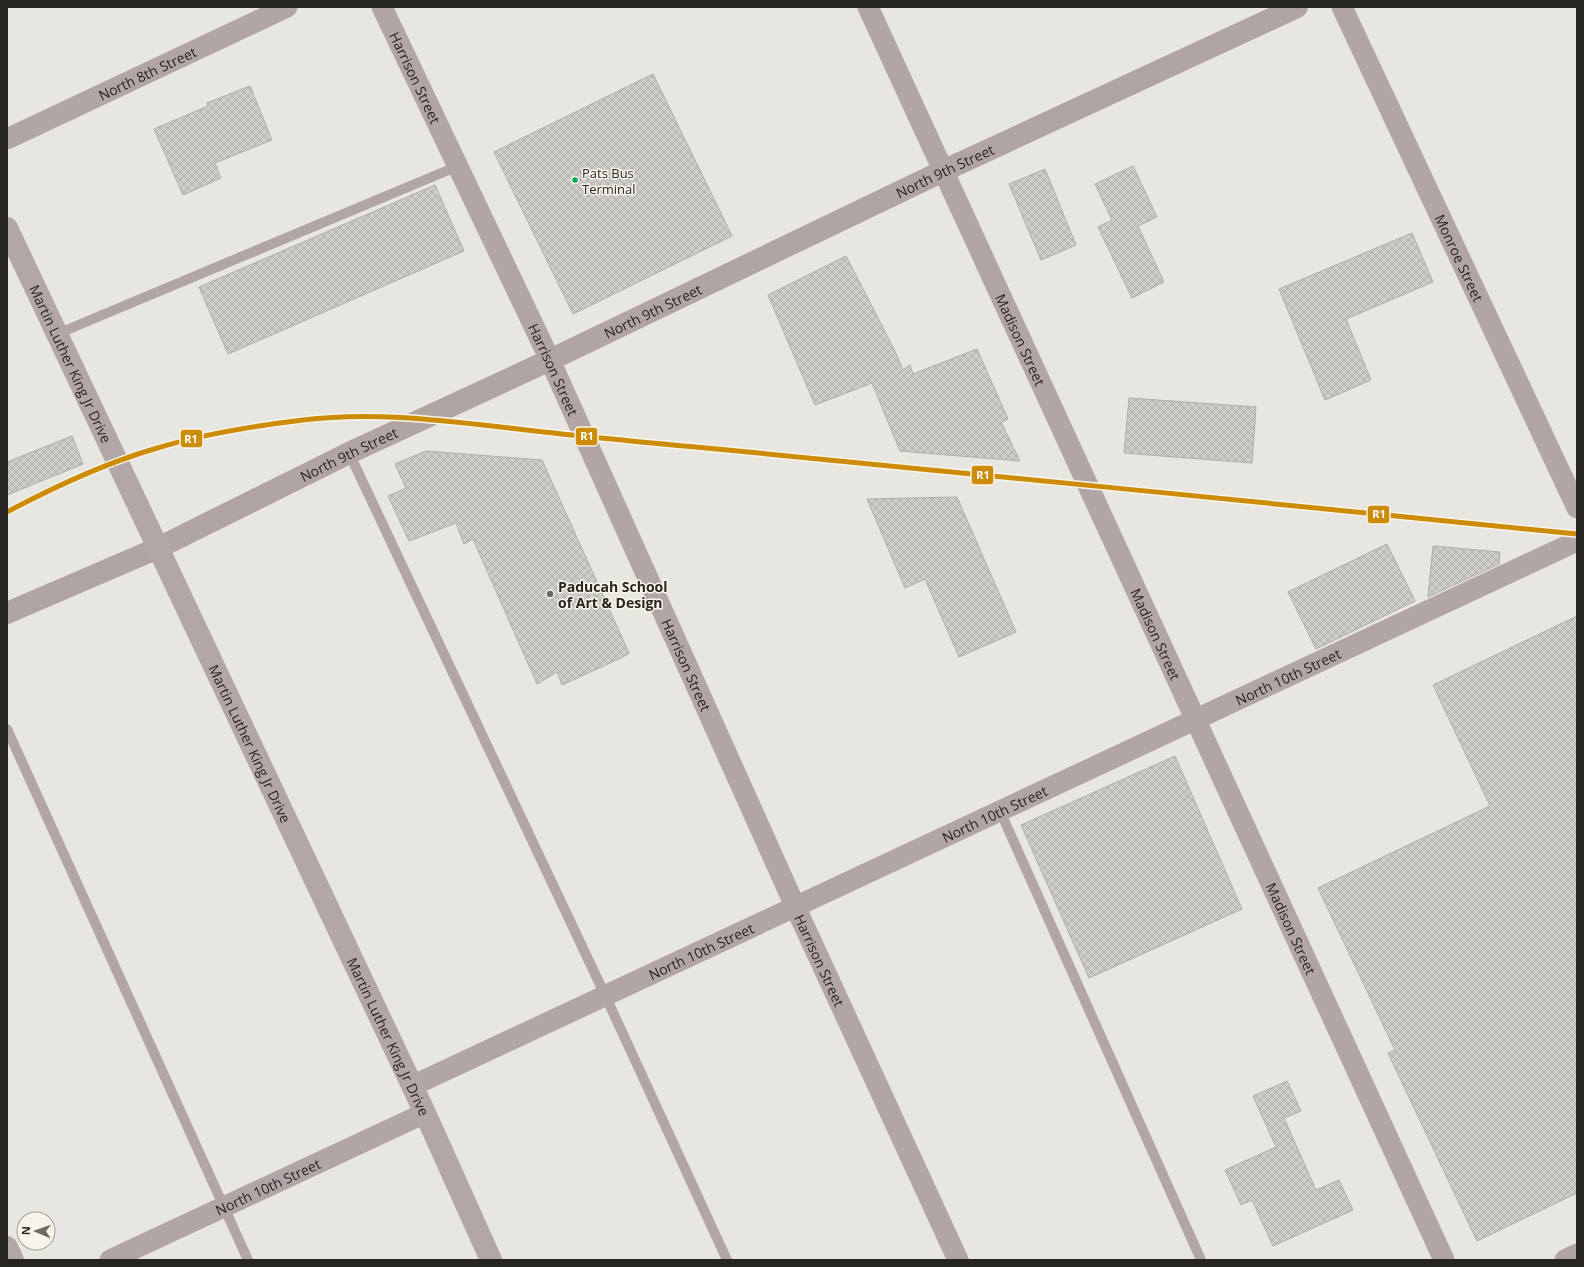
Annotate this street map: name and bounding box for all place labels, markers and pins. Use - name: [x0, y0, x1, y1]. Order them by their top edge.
- place label: Pats Bus Terminal: [582, 164, 636, 198]
- marker: Pats Bus Terminal: [570, 175, 580, 185]
- place label: Paducah School of Art & Design: [558, 577, 668, 612]
- marker: Paducah School of Art & Design: [545, 589, 555, 599]

